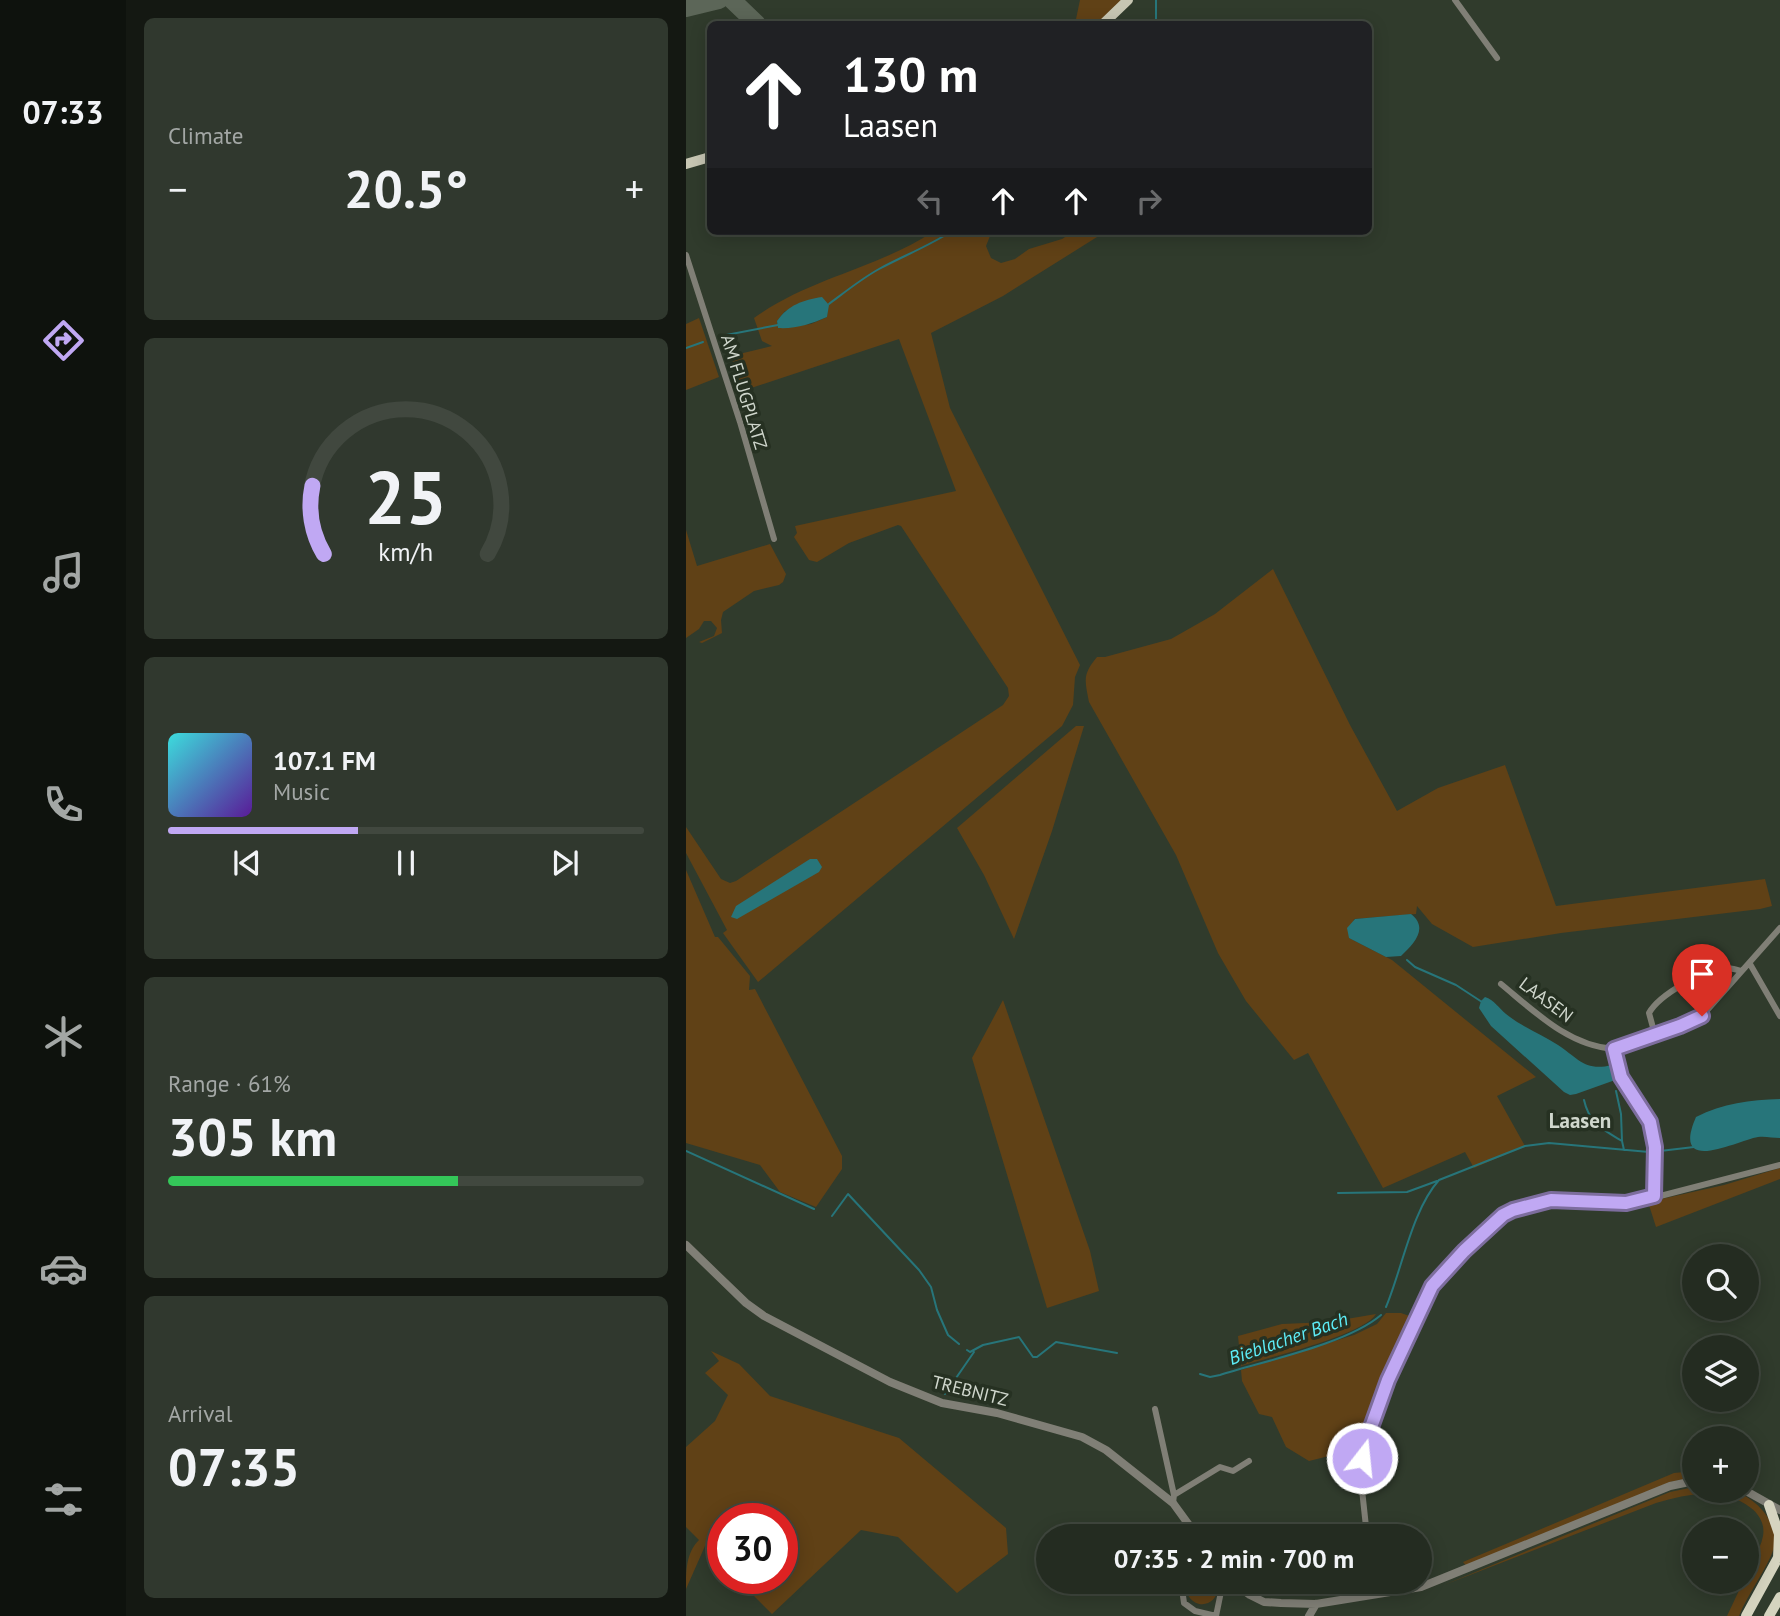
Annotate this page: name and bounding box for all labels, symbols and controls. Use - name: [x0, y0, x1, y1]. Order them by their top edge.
- text: 130 m: [843, 42, 978, 106]
- icon: ahead: [728, 49, 819, 140]
- text: 07:33: [22, 91, 104, 133]
- text: Laasen: [843, 104, 938, 146]
- text: Climate: [168, 121, 243, 150]
- text: 20.5°: [344, 155, 468, 222]
- text: −: [168, 164, 187, 213]
- text: +: [625, 164, 644, 213]
- icon: left: [911, 182, 949, 220]
- icon: ahead: [984, 182, 1022, 220]
- icon: ahead: [1057, 182, 1095, 220]
- icon: right: [1130, 182, 1168, 220]
- icon: directions: [39, 316, 88, 365]
- street label: AM FLUGPLATZ: [716, 332, 773, 452]
- text: 25: [365, 451, 447, 545]
- text: km/h: [379, 536, 433, 568]
- icon: music: [39, 548, 88, 597]
- text: 107.1 FM: [273, 744, 376, 777]
- text: Music: [273, 777, 330, 806]
- icon: phone: [39, 780, 88, 829]
- icon: previous: [228, 844, 266, 882]
- icon: pause: [387, 844, 425, 882]
- icon: next: [546, 844, 584, 882]
- pin: [1672, 944, 1732, 1016]
- icon: arrive: [1683, 955, 1721, 993]
- street label: LAASEN: [1515, 972, 1578, 1027]
- icon: climate: [39, 1012, 88, 1061]
- text: Range · 61%: [168, 1069, 291, 1098]
- text: 305 km: [168, 1103, 337, 1170]
- district label: Laasen: [1549, 1107, 1611, 1134]
- icon: car: [39, 1244, 88, 1293]
- map controls: [1682, 1244, 1759, 1594]
- button: search: [1682, 1244, 1759, 1321]
- water label: Bieblacher Bach: [1225, 1306, 1351, 1370]
- button: layers: [1682, 1335, 1759, 1412]
- street label: TREBNITZ: [930, 1370, 1011, 1411]
- text: Arrival: [168, 1399, 232, 1428]
- position arrow: [1325, 1421, 1399, 1495]
- button: +: [1682, 1426, 1759, 1503]
- text: 07:35: [168, 1433, 300, 1500]
- icon: filters: [39, 1475, 88, 1524]
- speed limit sign: 30: [707, 1503, 798, 1594]
- button: −: [1682, 1517, 1759, 1594]
- text: 07:35 · 2 min · 700 m: [1114, 1542, 1354, 1575]

